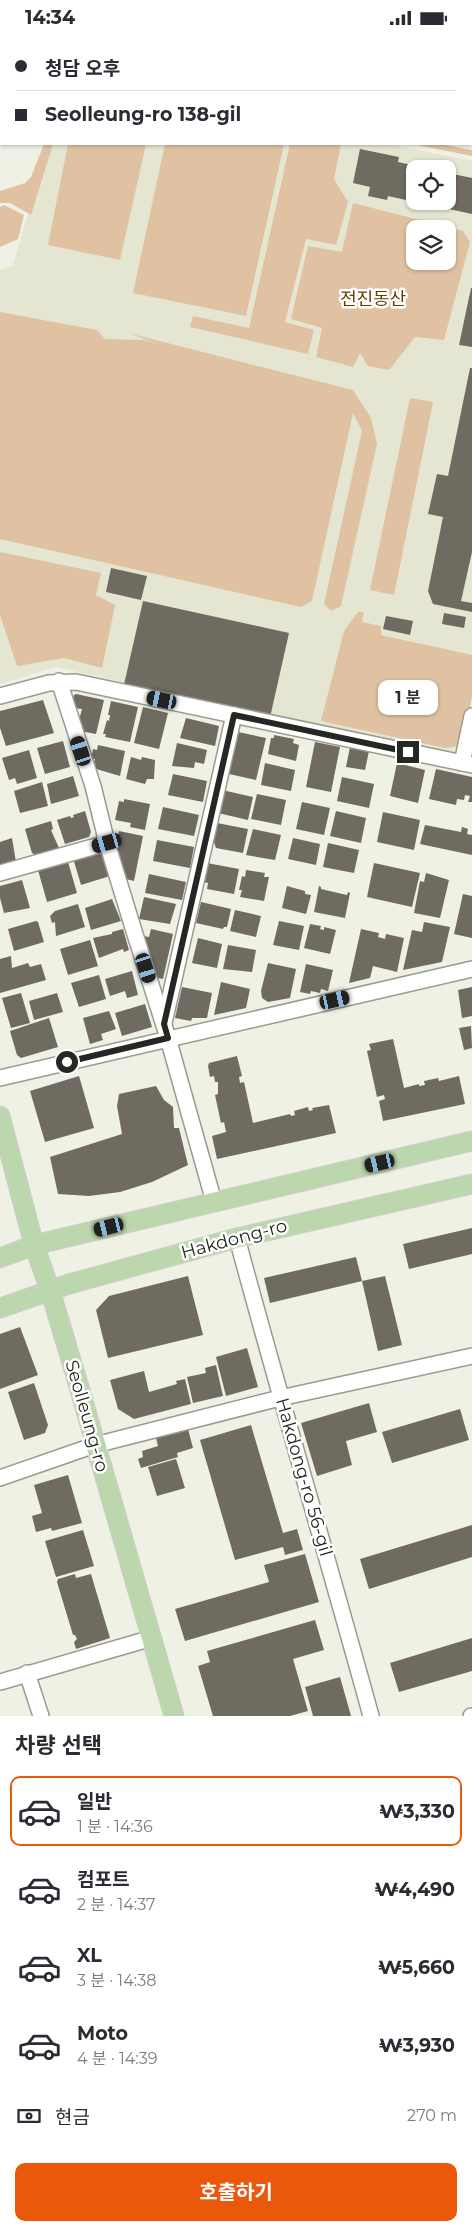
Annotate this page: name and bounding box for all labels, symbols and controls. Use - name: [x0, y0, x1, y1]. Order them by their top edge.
- text: 14:34: [25, 6, 75, 29]
- text: 청담 오후: [45, 57, 120, 80]
- text: Seolleung-ro 138-gil: [45, 103, 241, 126]
- map controls: [406, 160, 456, 270]
- button: locate: [406, 160, 456, 210]
- button: layers: [406, 220, 456, 270]
- park label: 전진동산: [340, 288, 406, 310]
- callout: 1 분: [378, 679, 438, 715]
- text: 1 분: [395, 688, 421, 707]
- car: [145, 690, 178, 710]
- car: [69, 734, 92, 768]
- route end: [397, 741, 419, 763]
- car: [90, 832, 123, 854]
- car: [134, 951, 157, 985]
- car: [318, 989, 351, 1011]
- route start: [56, 1051, 78, 1073]
- car: [363, 1152, 396, 1174]
- street label: Hakdong-ro: [179, 1214, 289, 1264]
- car: [92, 1216, 125, 1238]
- street label: Seolleung-ro: [61, 1357, 113, 1475]
- street label: Hakdong-ro 56-gil: [271, 1395, 337, 1559]
- text: 차량 선택: [15, 1732, 102, 1759]
- icon: car: [17, 1789, 62, 1834]
- text: 일반: [77, 1790, 112, 1813]
- text: ₩3,330: [380, 1800, 455, 1823]
- text: 1 분 · 14:36: [77, 1817, 153, 1836]
- icon: car: [17, 1867, 62, 1912]
- text: 컴포트: [77, 1868, 129, 1891]
- text: ₩4,490: [375, 1878, 455, 1901]
- text: 2 분 · 14:37: [77, 1895, 156, 1914]
- text: XL: [77, 1944, 102, 1967]
- icon: car: [17, 1945, 62, 1990]
- text: ₩5,660: [378, 1956, 455, 1979]
- text: 3 분 · 14:38: [77, 1971, 156, 1990]
- text: Moto: [77, 2022, 128, 2045]
- icon: car: [17, 2023, 62, 2068]
- text: ₩3,930: [379, 2034, 455, 2057]
- text: 4 분 · 14:39: [77, 2049, 158, 2068]
- icon: cash: [15, 2102, 43, 2130]
- text: 현금: [55, 2106, 90, 2129]
- text: 270 m: [407, 2106, 457, 2125]
- button: 호출하기: [15, 2163, 457, 2221]

